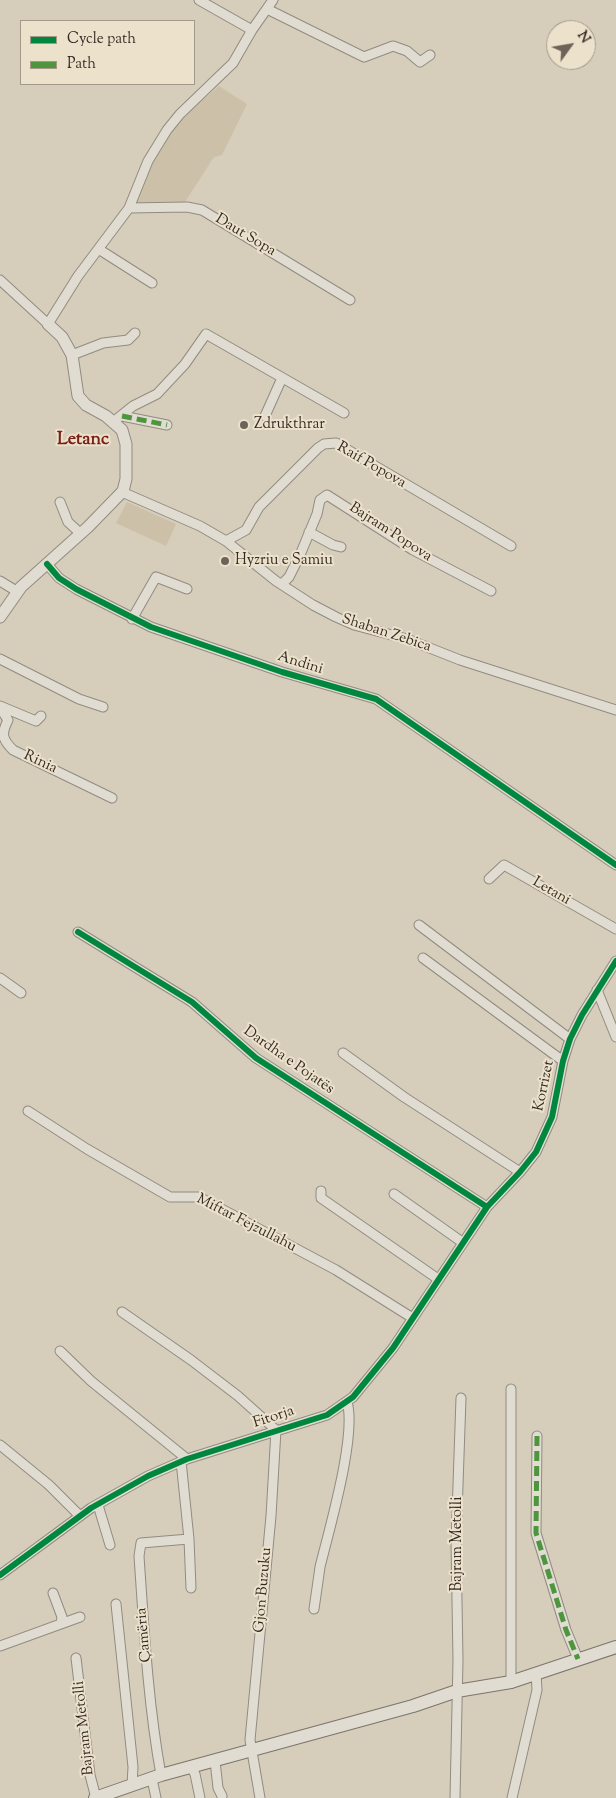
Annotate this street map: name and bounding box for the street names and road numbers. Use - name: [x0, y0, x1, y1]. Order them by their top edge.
- street label: Daut Sopa: [211, 211, 279, 261]
- street label: Raif Popova: [333, 439, 409, 493]
- street label: Bajram Popova: [345, 500, 435, 566]
- street label: Shaban Zebica: [339, 611, 433, 657]
- street label: Andini: [275, 649, 325, 679]
- street label: Rinia: [20, 747, 60, 779]
- street label: Letani: [529, 874, 573, 910]
- street label: Dardha e Pojatës: [239, 1023, 337, 1099]
- street label: Korrizet: [531, 1059, 559, 1113]
- street label: Miftar Fejzullahu: [193, 1191, 299, 1257]
- street label: Fitorja: [251, 1403, 297, 1433]
- street label: Bajram Metolli: [449, 1497, 467, 1591]
- street label: Gjon Buzuku: [251, 1547, 277, 1633]
- street label: Çamëria: [134, 1607, 156, 1663]
- street label: Bajram Metolli: [71, 1680, 99, 1776]

